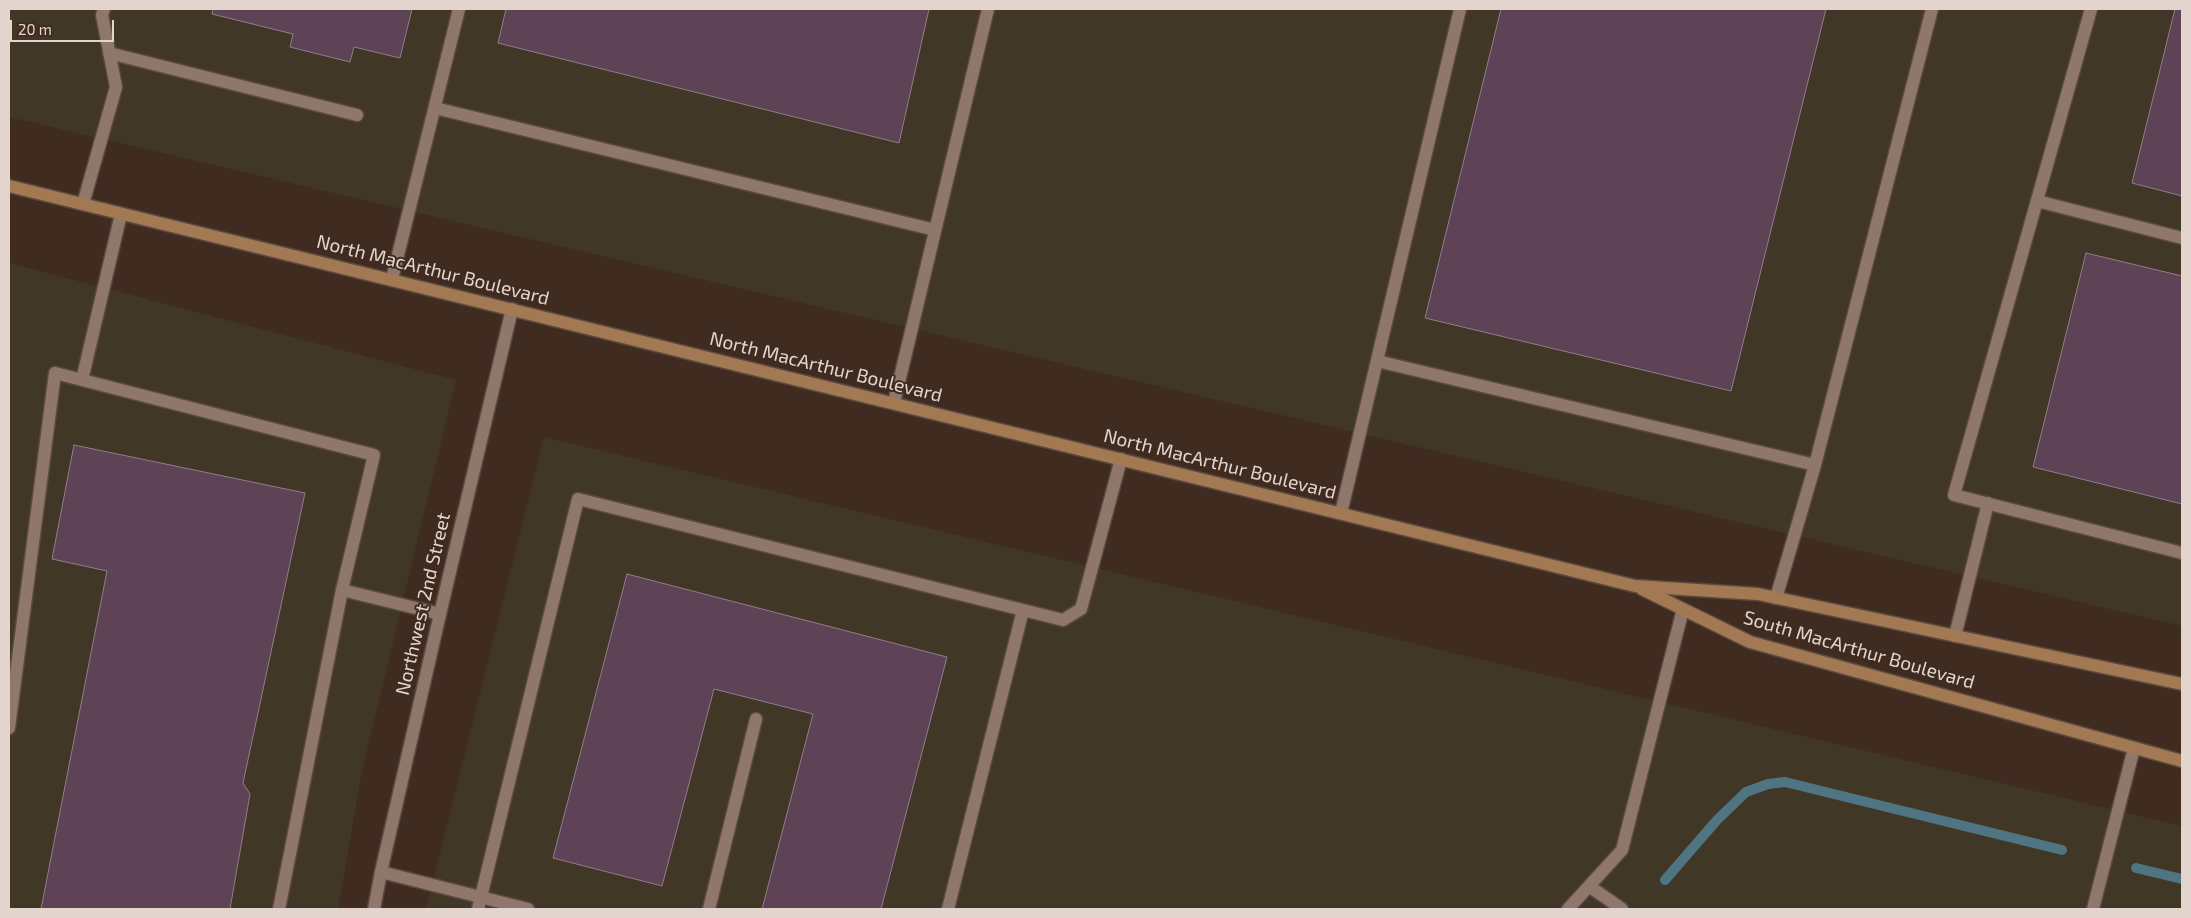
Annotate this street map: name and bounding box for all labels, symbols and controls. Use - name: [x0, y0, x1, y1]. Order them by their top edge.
- scale bar: [12, 10, 116, 42]
- text: 20 m: [18, 20, 52, 38]
- street label: North MacArthur Boulevard: [314, 230, 552, 310]
- street label: North MacArthur Boulevard: [707, 327, 945, 407]
- street label: North MacArthur Boulevard: [1101, 424, 1339, 504]
- street label: Northwest 2nd Street: [391, 510, 455, 698]
- street label: South MacArthur Boulevard: [1741, 606, 1977, 694]

